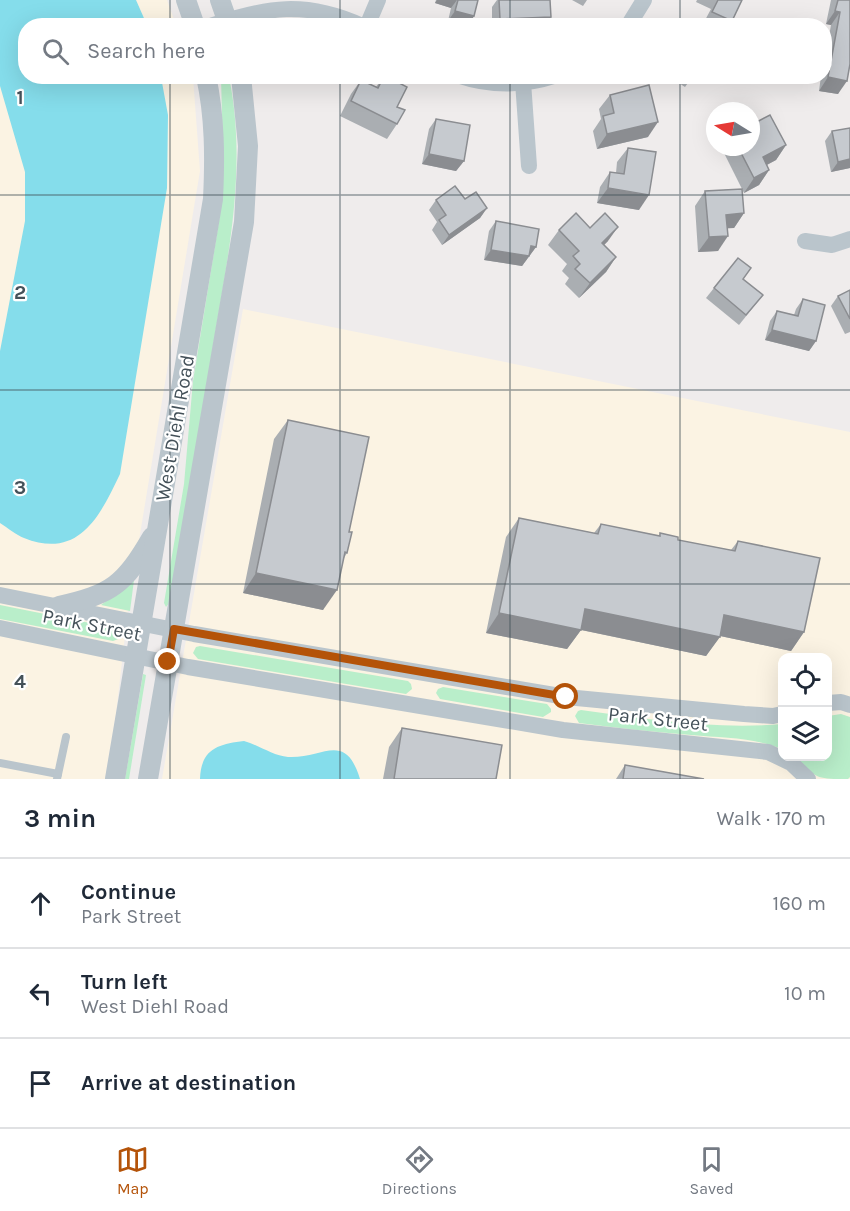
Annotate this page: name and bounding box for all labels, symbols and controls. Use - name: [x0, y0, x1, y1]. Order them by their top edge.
- search box: [18, 18, 832, 84]
- icon: search: [39, 35, 72, 68]
- text: Search here: [87, 38, 205, 64]
- text: 1: [16, 86, 24, 109]
- north arrow: [706, 102, 760, 156]
- text: 2: [14, 281, 26, 304]
- street label: West Diehl Road: [151, 353, 199, 503]
- text: 3: [14, 476, 26, 499]
- street label: Park Street: [41, 604, 144, 646]
- route end: [154, 648, 180, 674]
- map controls: [778, 653, 832, 761]
- button: locate: [778, 653, 832, 707]
- text: 4: [14, 670, 26, 693]
- route start: [552, 683, 578, 709]
- street label: Park Street: [607, 702, 710, 736]
- button: layers: [778, 707, 832, 761]
- text: 3 min: [24, 803, 96, 834]
- text: Walk · 170 m: [716, 807, 826, 830]
- text: Continue: [81, 879, 176, 905]
- icon: ahead: [24, 887, 57, 920]
- text: 160 m: [773, 892, 826, 915]
- text: Park Street: [81, 905, 181, 928]
- text: Turn left: [81, 969, 168, 995]
- icon: left: [24, 977, 57, 1010]
- text: 10 m: [784, 982, 826, 1005]
- text: West Diehl Road: [81, 995, 229, 1018]
- icon: arrive: [24, 1067, 57, 1100]
- text: Arrive at destination: [81, 1070, 296, 1096]
- tab: Map: [116, 1143, 149, 1198]
- tab: Directions: [382, 1143, 457, 1198]
- tab: Saved: [690, 1143, 734, 1198]

